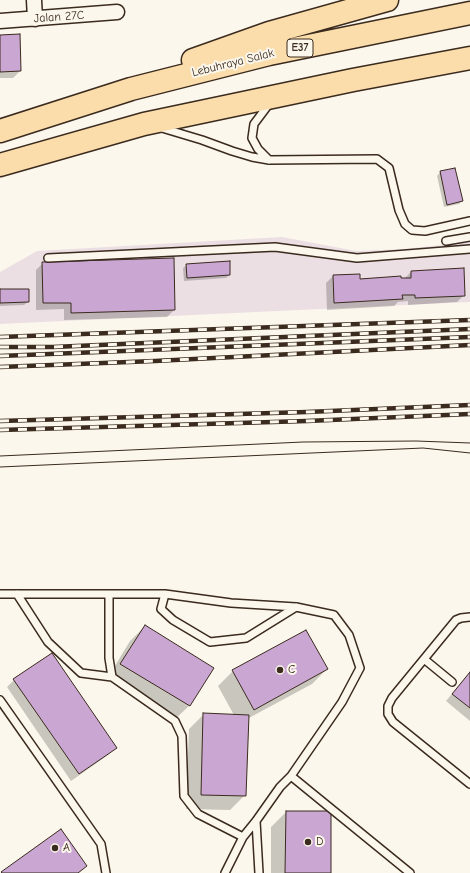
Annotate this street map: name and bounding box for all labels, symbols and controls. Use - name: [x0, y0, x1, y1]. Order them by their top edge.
- street label: Jalan 27C: [33, 8, 85, 26]
- road number: E37: [287, 39, 313, 57]
- street label: Lebuhraya Salak: [190, 46, 276, 80]
- place label: C: [288, 663, 295, 677]
- marker: C: [275, 665, 285, 675]
- place label: D: [316, 835, 324, 849]
- marker: D: [303, 837, 313, 847]
- place label: A: [63, 841, 70, 855]
- marker: A: [50, 843, 60, 853]

